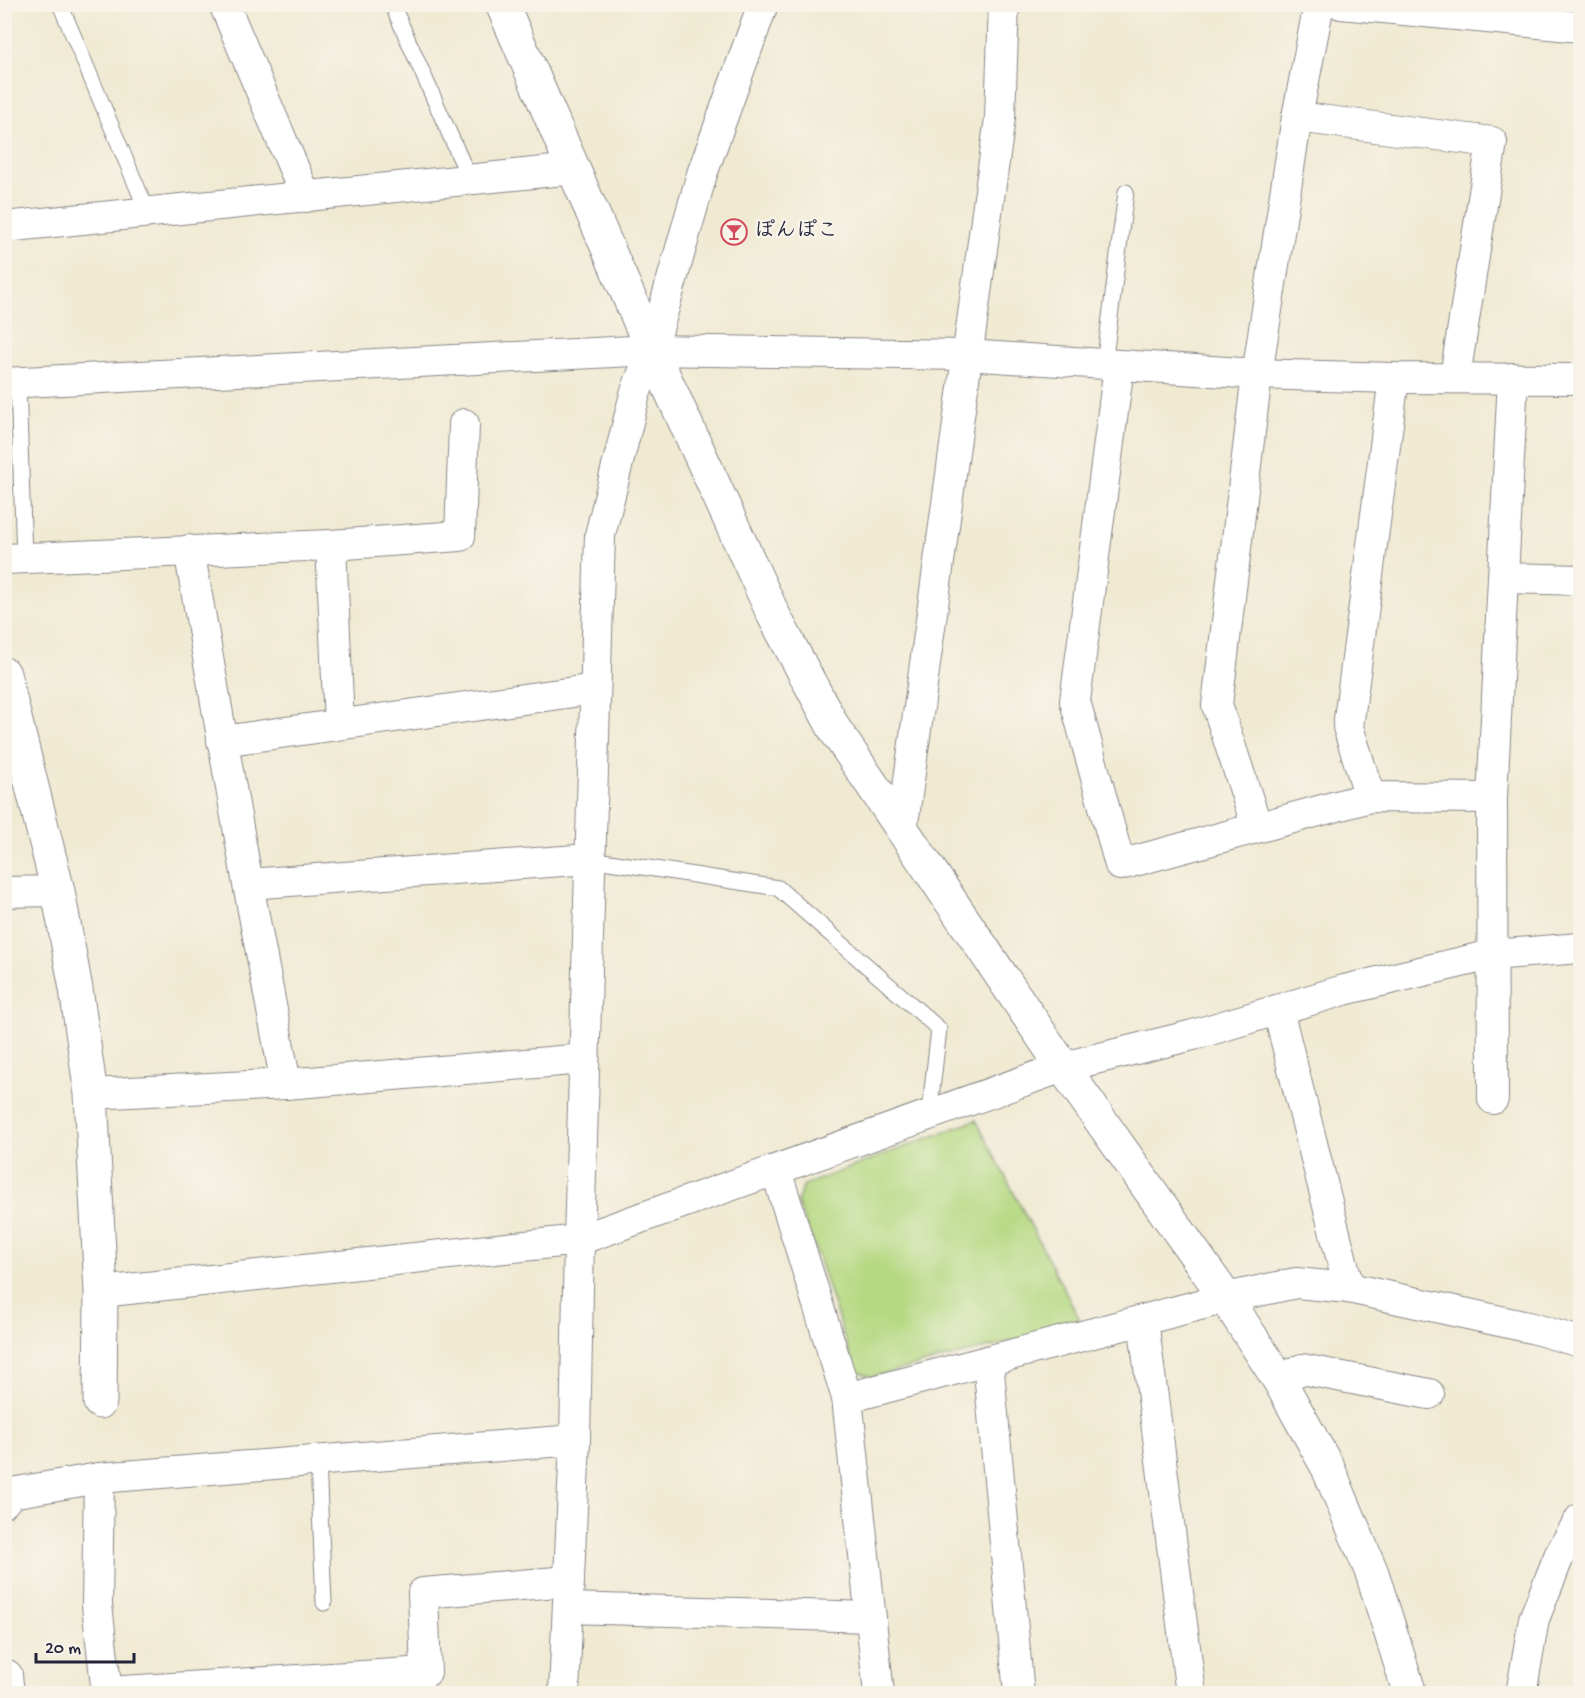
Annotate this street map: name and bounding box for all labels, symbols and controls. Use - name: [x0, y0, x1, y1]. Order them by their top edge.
- bar icon: ぽんぽこ: [719, 217, 749, 247]
- place label: ぽんぽこ: [754, 219, 838, 245]
- scale bar: [36, 1626, 134, 1664]
- text: 20 m: [45, 1639, 81, 1660]

